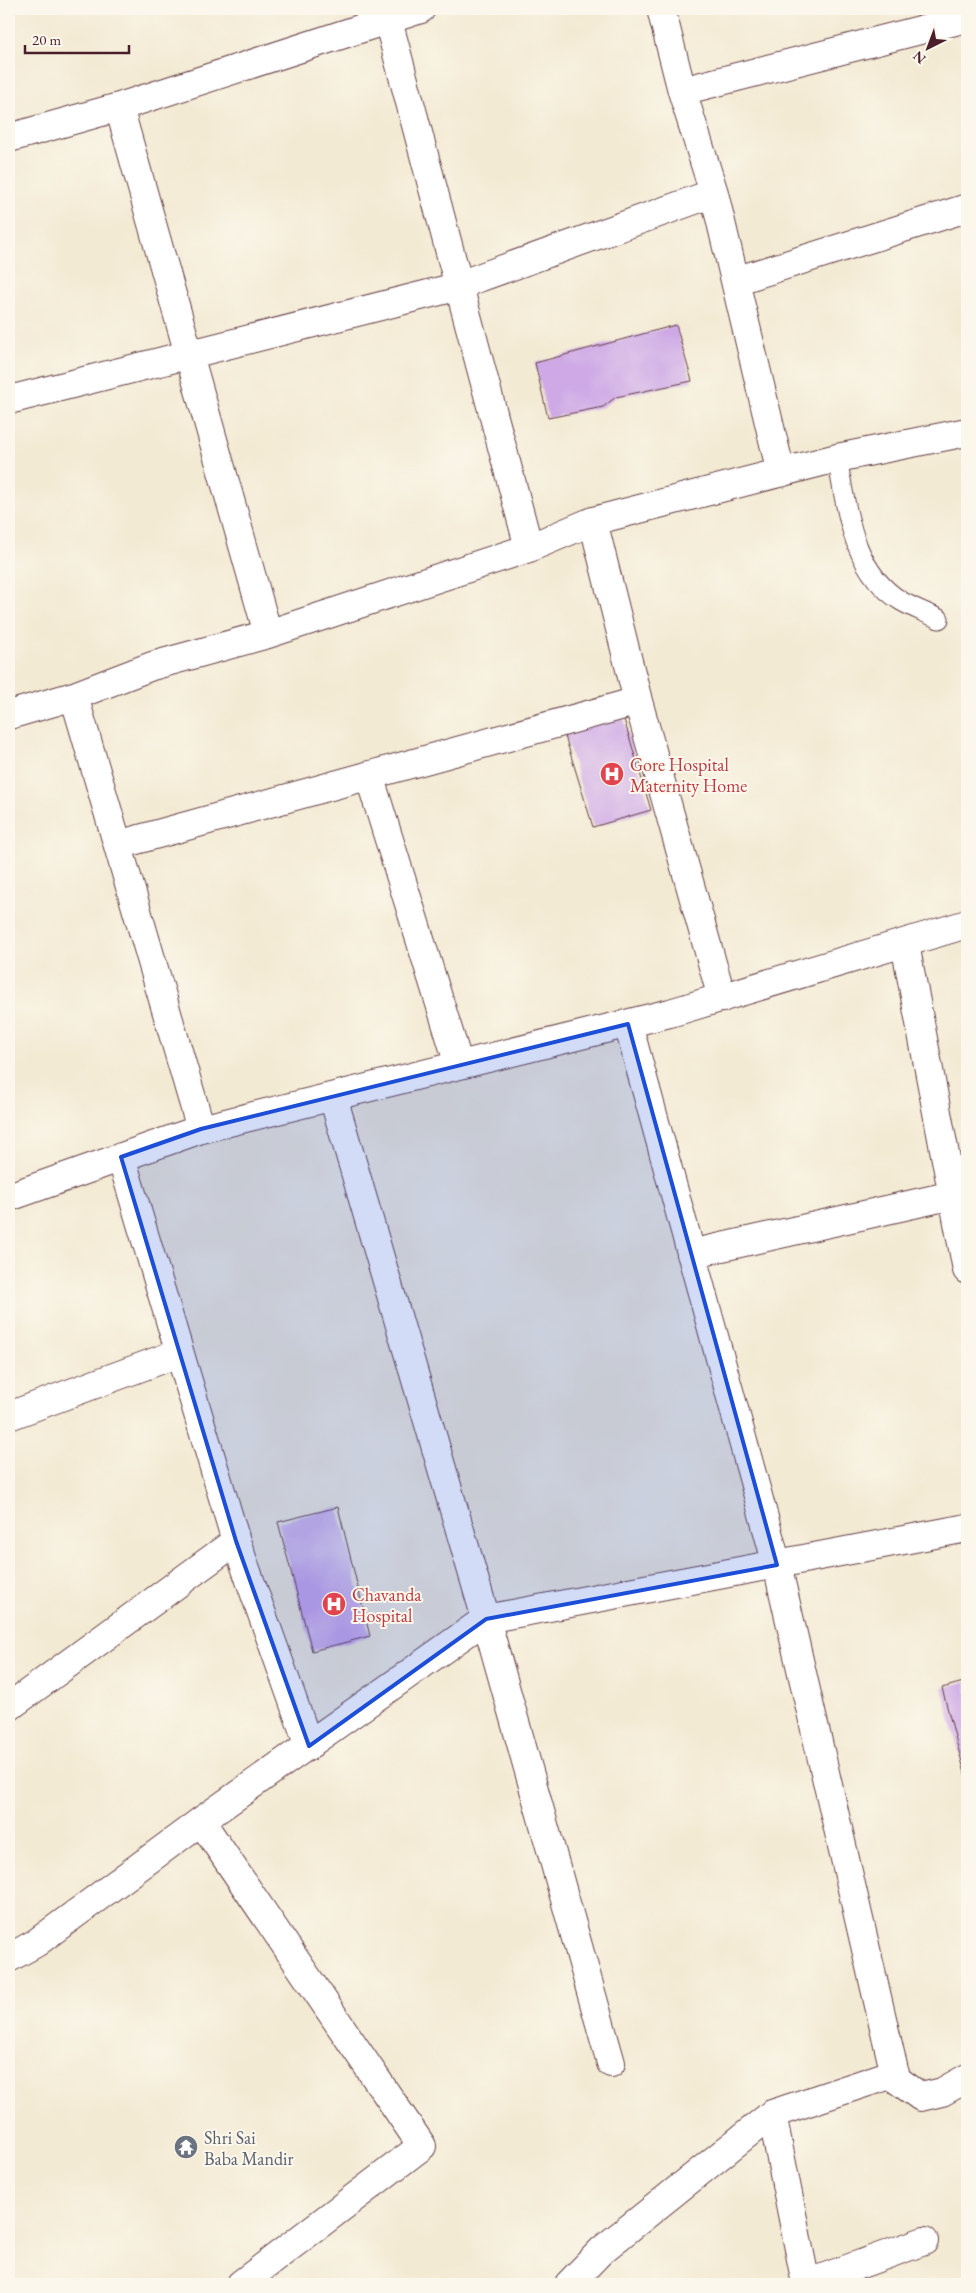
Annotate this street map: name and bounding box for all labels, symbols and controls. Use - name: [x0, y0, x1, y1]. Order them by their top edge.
- scale bar: [25, 22, 129, 54]
- north arrow: [904, 22, 954, 72]
- text: 20 m: [32, 30, 61, 49]
- text: N: [909, 47, 930, 68]
- place label: Gore Hospital Maternity Home: [630, 753, 747, 797]
- hospital icon: Gore Hospital Maternity Home: [599, 761, 625, 787]
- place label: Chavanda Hospital: [352, 1583, 422, 1627]
- hospital icon: Chavanda Hospital: [321, 1591, 347, 1617]
- place label: Shri Sai Baba Mandir: [204, 2126, 294, 2170]
- temple icon: Shri Sai Baba Mandir: [173, 2134, 199, 2160]

